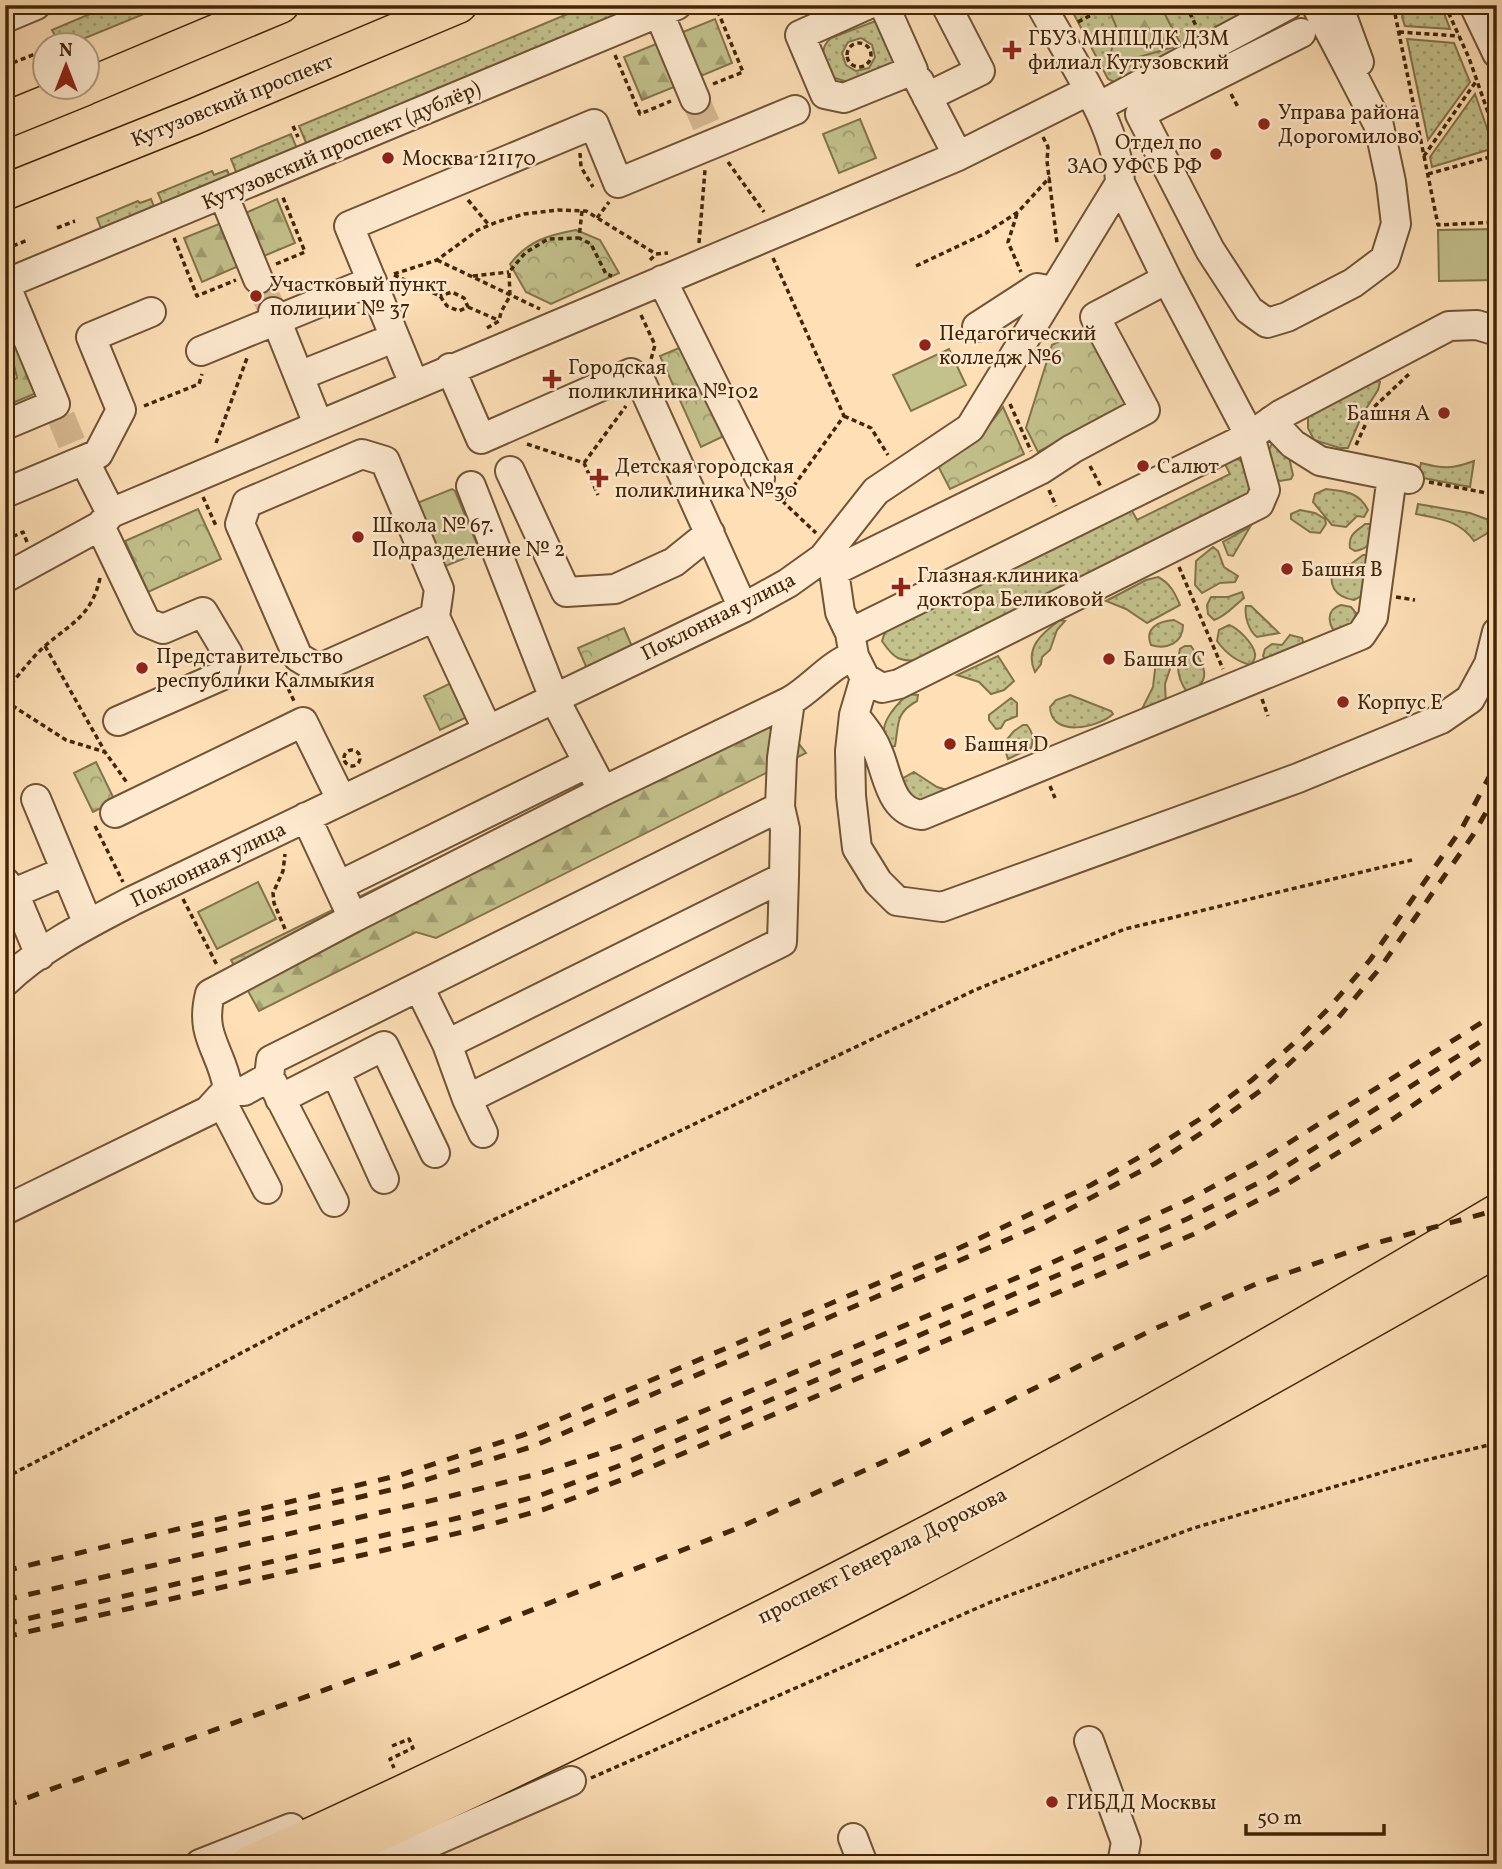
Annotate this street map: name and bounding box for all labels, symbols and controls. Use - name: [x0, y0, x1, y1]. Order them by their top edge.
- place label: ГБУЗ МНПЦДК ДЗМ филиал Кутузовский: [1028, 25, 1229, 78]
- north arrow: [32, 32, 102, 102]
- text: N: [59, 38, 73, 64]
- marker: ГБУЗ МНПЦДК ДЗМ филиал Кутузовский: [1002, 40, 1022, 60]
- street label: Кутузовский проспект: [127, 47, 339, 155]
- street label: Кутузовский проспект (дублёр): [198, 74, 485, 218]
- place label: Управа района Дорогомилово: [1278, 99, 1420, 152]
- marker: Управа района Дорогомилово: [1256, 116, 1272, 132]
- place label: Отдел по ЗАО УФСБ РФ: [1067, 129, 1202, 182]
- place label: Москва 121170: [402, 145, 536, 174]
- marker: Отдел по ЗАО УФСБ РФ: [1208, 146, 1224, 162]
- marker: Москва 121170: [380, 150, 396, 166]
- place label: Участковый пункт полиции № 37: [270, 271, 447, 324]
- marker: Участковый пункт полиции № 37: [248, 288, 264, 304]
- place label: Педагогический колледж №6: [939, 320, 1097, 373]
- marker: Педагогический колледж №6: [917, 337, 933, 353]
- place label: Городская поликлиника №102: [568, 354, 759, 407]
- marker: Городская поликлиника №102: [542, 369, 562, 389]
- place label: Башня А: [1346, 400, 1430, 429]
- marker: Башня А: [1436, 405, 1452, 421]
- place label: Детская городская поликлиника №30: [615, 453, 797, 506]
- place label: Салют: [1157, 453, 1219, 482]
- marker: Салют: [1135, 458, 1151, 474]
- marker: Детская городская поликлиника №30: [589, 468, 609, 488]
- place label: Школа № 67. Подразделение № 2: [372, 512, 565, 565]
- marker: Школа № 67. Подразделение № 2: [350, 529, 366, 545]
- place label: Башня B: [1301, 556, 1383, 585]
- marker: Башня B: [1279, 561, 1295, 577]
- place label: Глазная клиника доктора Беликовой: [917, 562, 1104, 615]
- street label: Поклонная улица: [637, 566, 801, 669]
- marker: Глазная клиника доктора Беликовой: [891, 577, 911, 597]
- place label: Представительство республики Калмыкия: [156, 643, 375, 696]
- place label: Башня C: [1123, 646, 1206, 675]
- marker: Башня C: [1101, 651, 1117, 667]
- marker: Представительство республики Калмыкия: [134, 660, 150, 676]
- place label: Корпус E: [1357, 689, 1443, 718]
- marker: Корпус E: [1335, 694, 1351, 710]
- place label: Башня D: [964, 731, 1048, 760]
- marker: Башня D: [942, 736, 958, 752]
- street label: Поклонная улица: [126, 815, 291, 916]
- street label: проспект Генерала Дорохова: [753, 1481, 1012, 1632]
- place label: ГИБДД Москвы: [1066, 1789, 1216, 1818]
- scale bar: [1246, 1792, 1385, 1836]
- marker: ГИБДД Москвы: [1044, 1794, 1060, 1810]
- text: 50 m: [1257, 1804, 1302, 1833]

